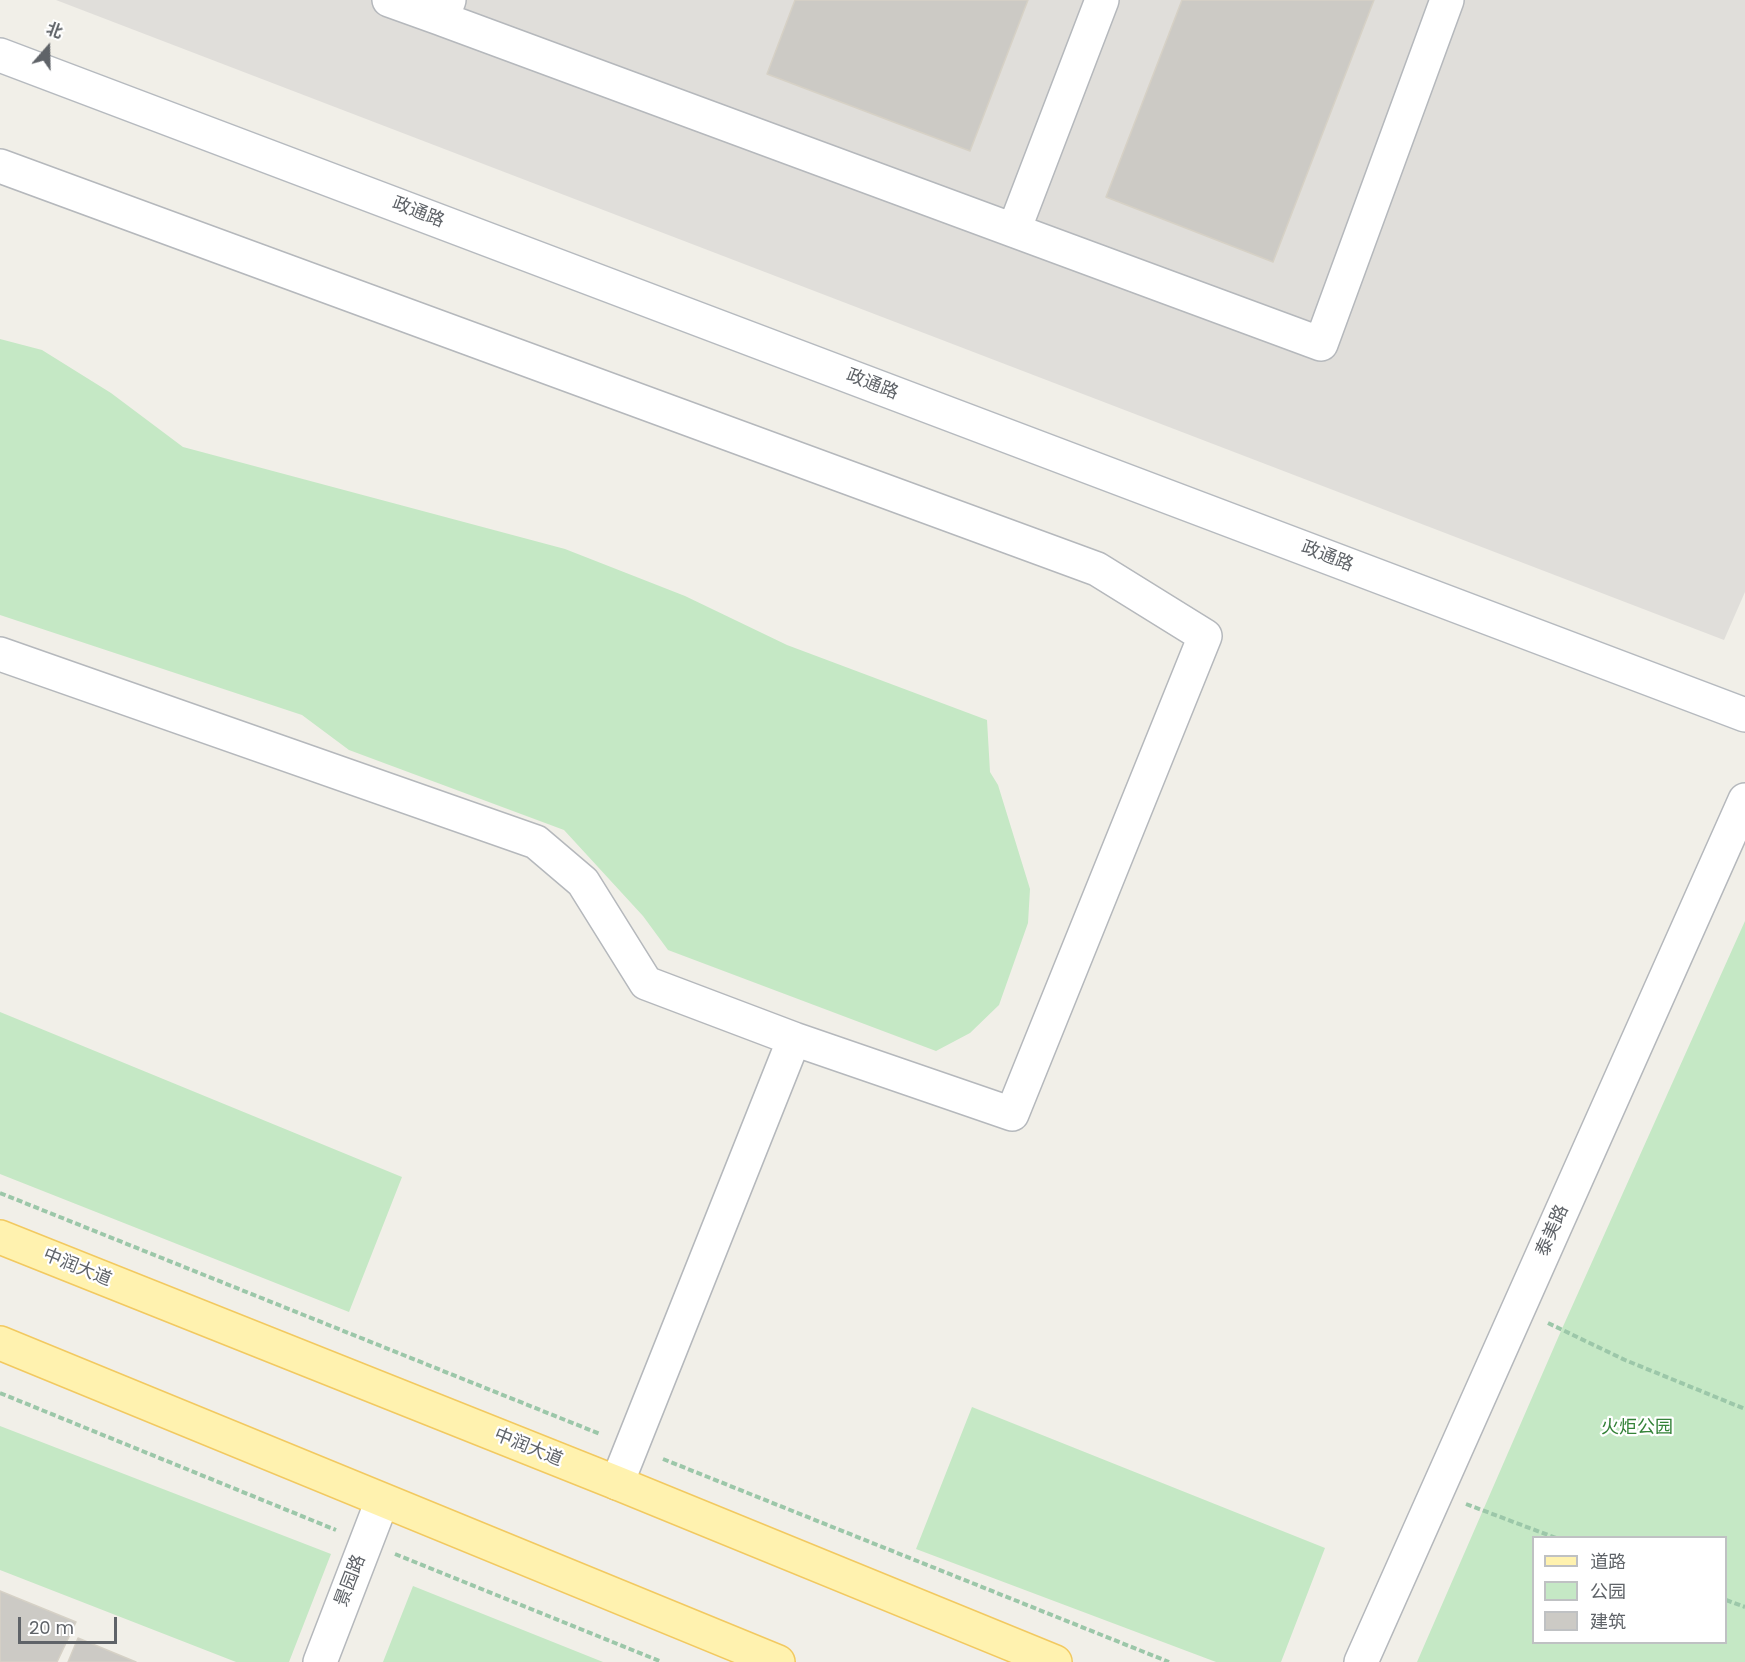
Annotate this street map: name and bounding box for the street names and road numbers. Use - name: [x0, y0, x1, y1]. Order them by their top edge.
- street label: 政通路: [389, 193, 447, 233]
- street label: 政通路: [843, 365, 901, 405]
- street label: 政通路: [1298, 537, 1356, 577]
- street label: 泰美路: [1532, 1202, 1574, 1260]
- street label: 中润大道: [40, 1245, 114, 1291]
- street label: 中润大道: [491, 1425, 565, 1471]
- street label: 景园路: [331, 1552, 371, 1610]

